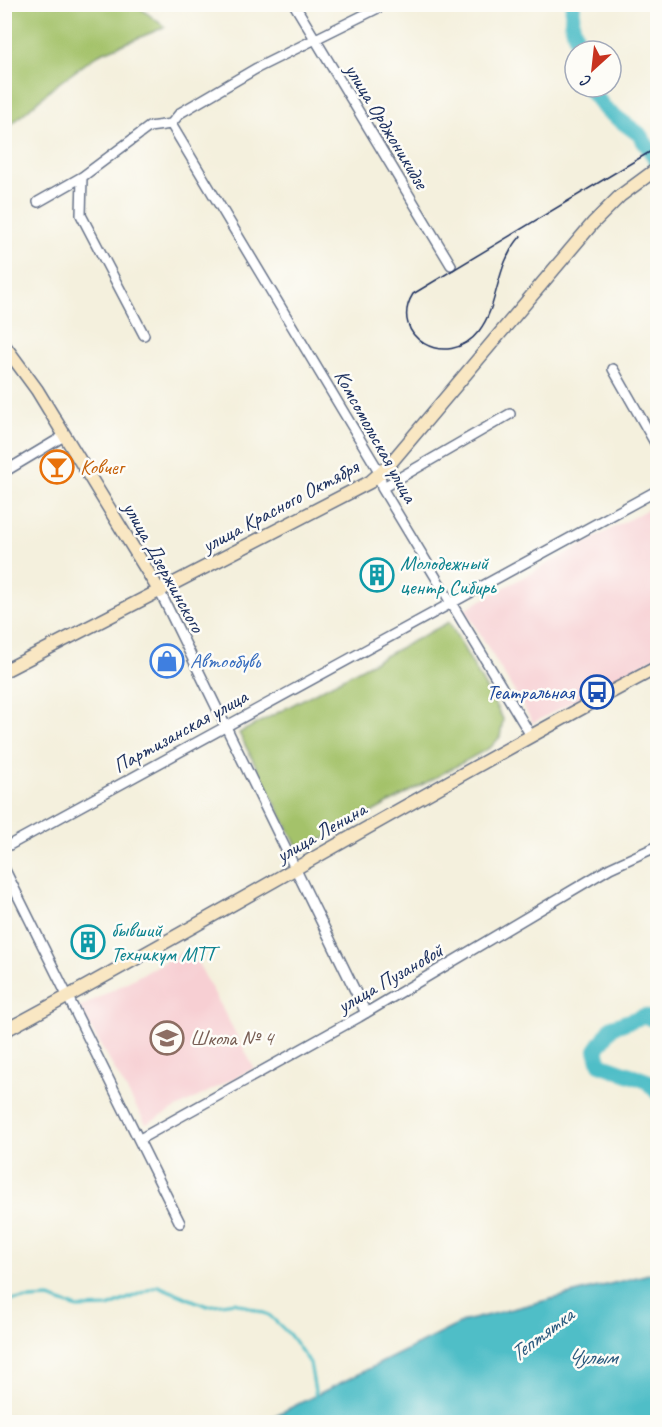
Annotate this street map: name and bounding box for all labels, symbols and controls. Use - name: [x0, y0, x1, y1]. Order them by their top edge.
- north arrow: [563, 39, 623, 99]
- street label: улица Орджоникидзе: [338, 57, 436, 195]
- text: С: [577, 70, 595, 92]
- street label: Комсомольская улица: [329, 365, 424, 508]
- bar icon: Ковчег: [39, 449, 75, 485]
- street label: улица Красного Октября: [196, 453, 364, 559]
- place label: Ковчег: [80, 454, 127, 480]
- street label: улица Дзержинского: [116, 495, 211, 638]
- place label: Молодежный центр Сибирь: [400, 550, 497, 600]
- building icon: Молодежный центр Сибирь: [359, 557, 395, 593]
- shop icon: Автообувь: [149, 643, 185, 679]
- place label: Автообувь: [190, 648, 261, 674]
- bus stop icon: Театральная: [579, 674, 615, 710]
- place label: Театральная: [486, 679, 575, 705]
- street label: Партизанская улица: [108, 683, 253, 779]
- street label: улица Ленина: [270, 795, 373, 869]
- place label: бывший Техникум МТТ: [111, 917, 221, 967]
- building icon: бывший Техникум МТТ: [70, 924, 106, 960]
- street label: улица Пузановой: [331, 937, 449, 1020]
- school or university icon: Школа № 4: [149, 1020, 185, 1056]
- place label: Школа № 4: [190, 1025, 276, 1051]
- water label: Тептятка: [504, 1300, 582, 1368]
- water label: Чулым: [567, 1343, 620, 1371]

